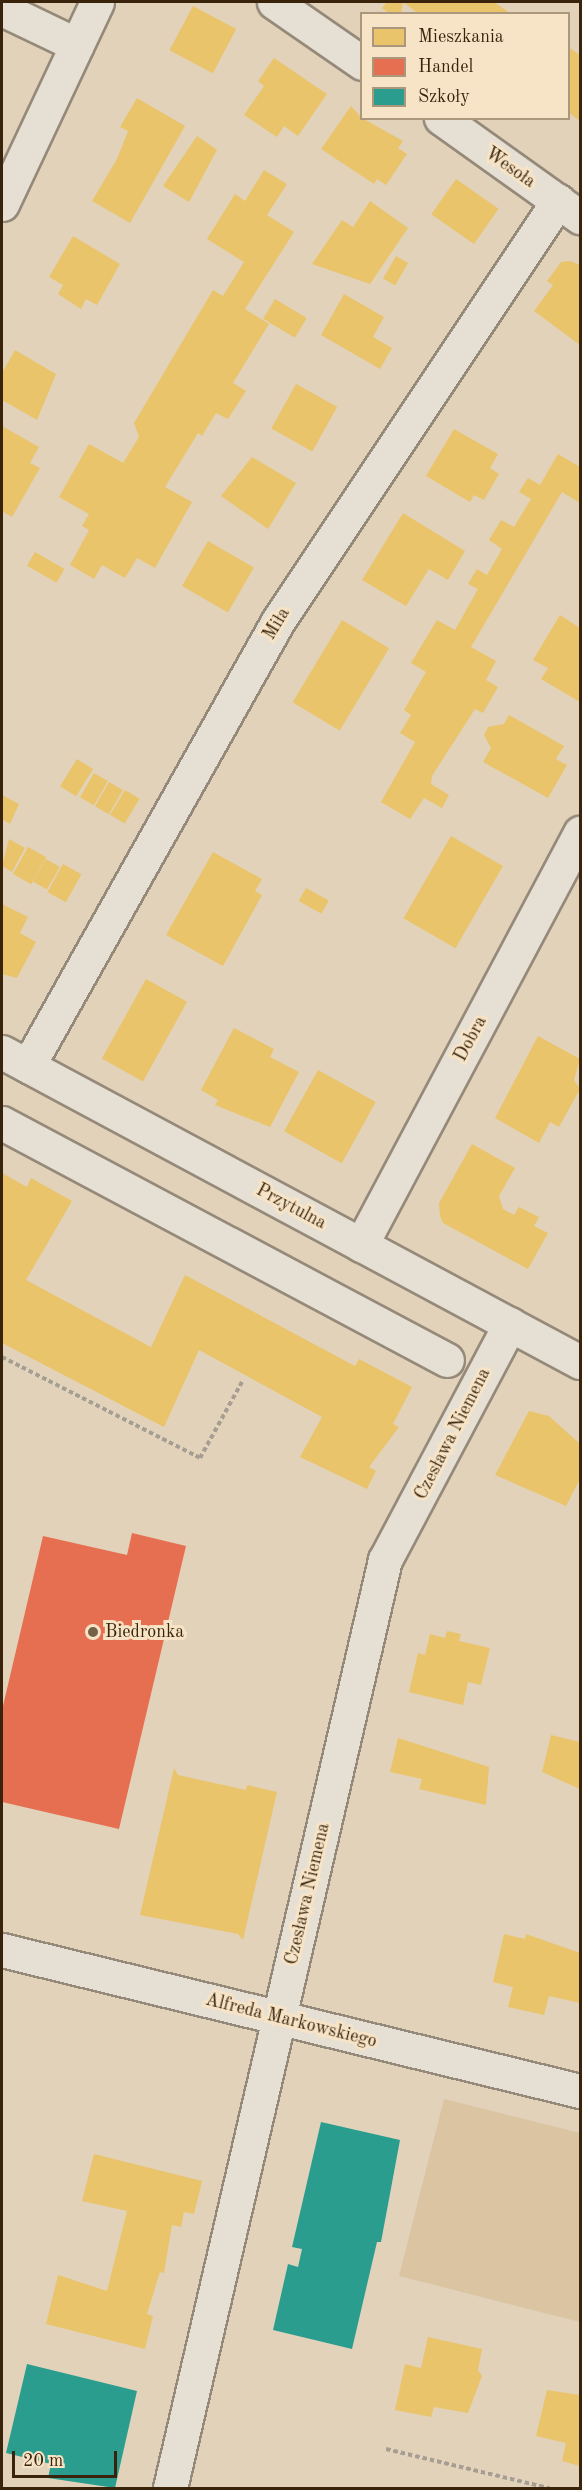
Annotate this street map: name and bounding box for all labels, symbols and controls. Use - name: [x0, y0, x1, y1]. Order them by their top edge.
- legend: [360, 12, 570, 120]
- text: Mieszkania: [418, 28, 504, 46]
- text: Handel: [418, 58, 473, 76]
- text: Szkoły: [418, 88, 470, 106]
- street label: Wesoła: [481, 143, 539, 193]
- street label: Miła: [259, 604, 295, 644]
- street label: Dobra: [450, 1013, 492, 1065]
- street label: Przytulna: [252, 1180, 330, 1234]
- street label: Czesława Niemena: [410, 1364, 496, 1504]
- place label: Biedronka: [105, 1621, 184, 1643]
- marker: Biedronka: [86, 1625, 100, 1639]
- street label: Czesława Niemena: [281, 1821, 335, 1967]
- street label: Alfreda Markowskiego: [203, 1989, 379, 2053]
- scale bar: [15, 2439, 120, 2477]
- text: 20 m: [23, 2452, 63, 2470]

